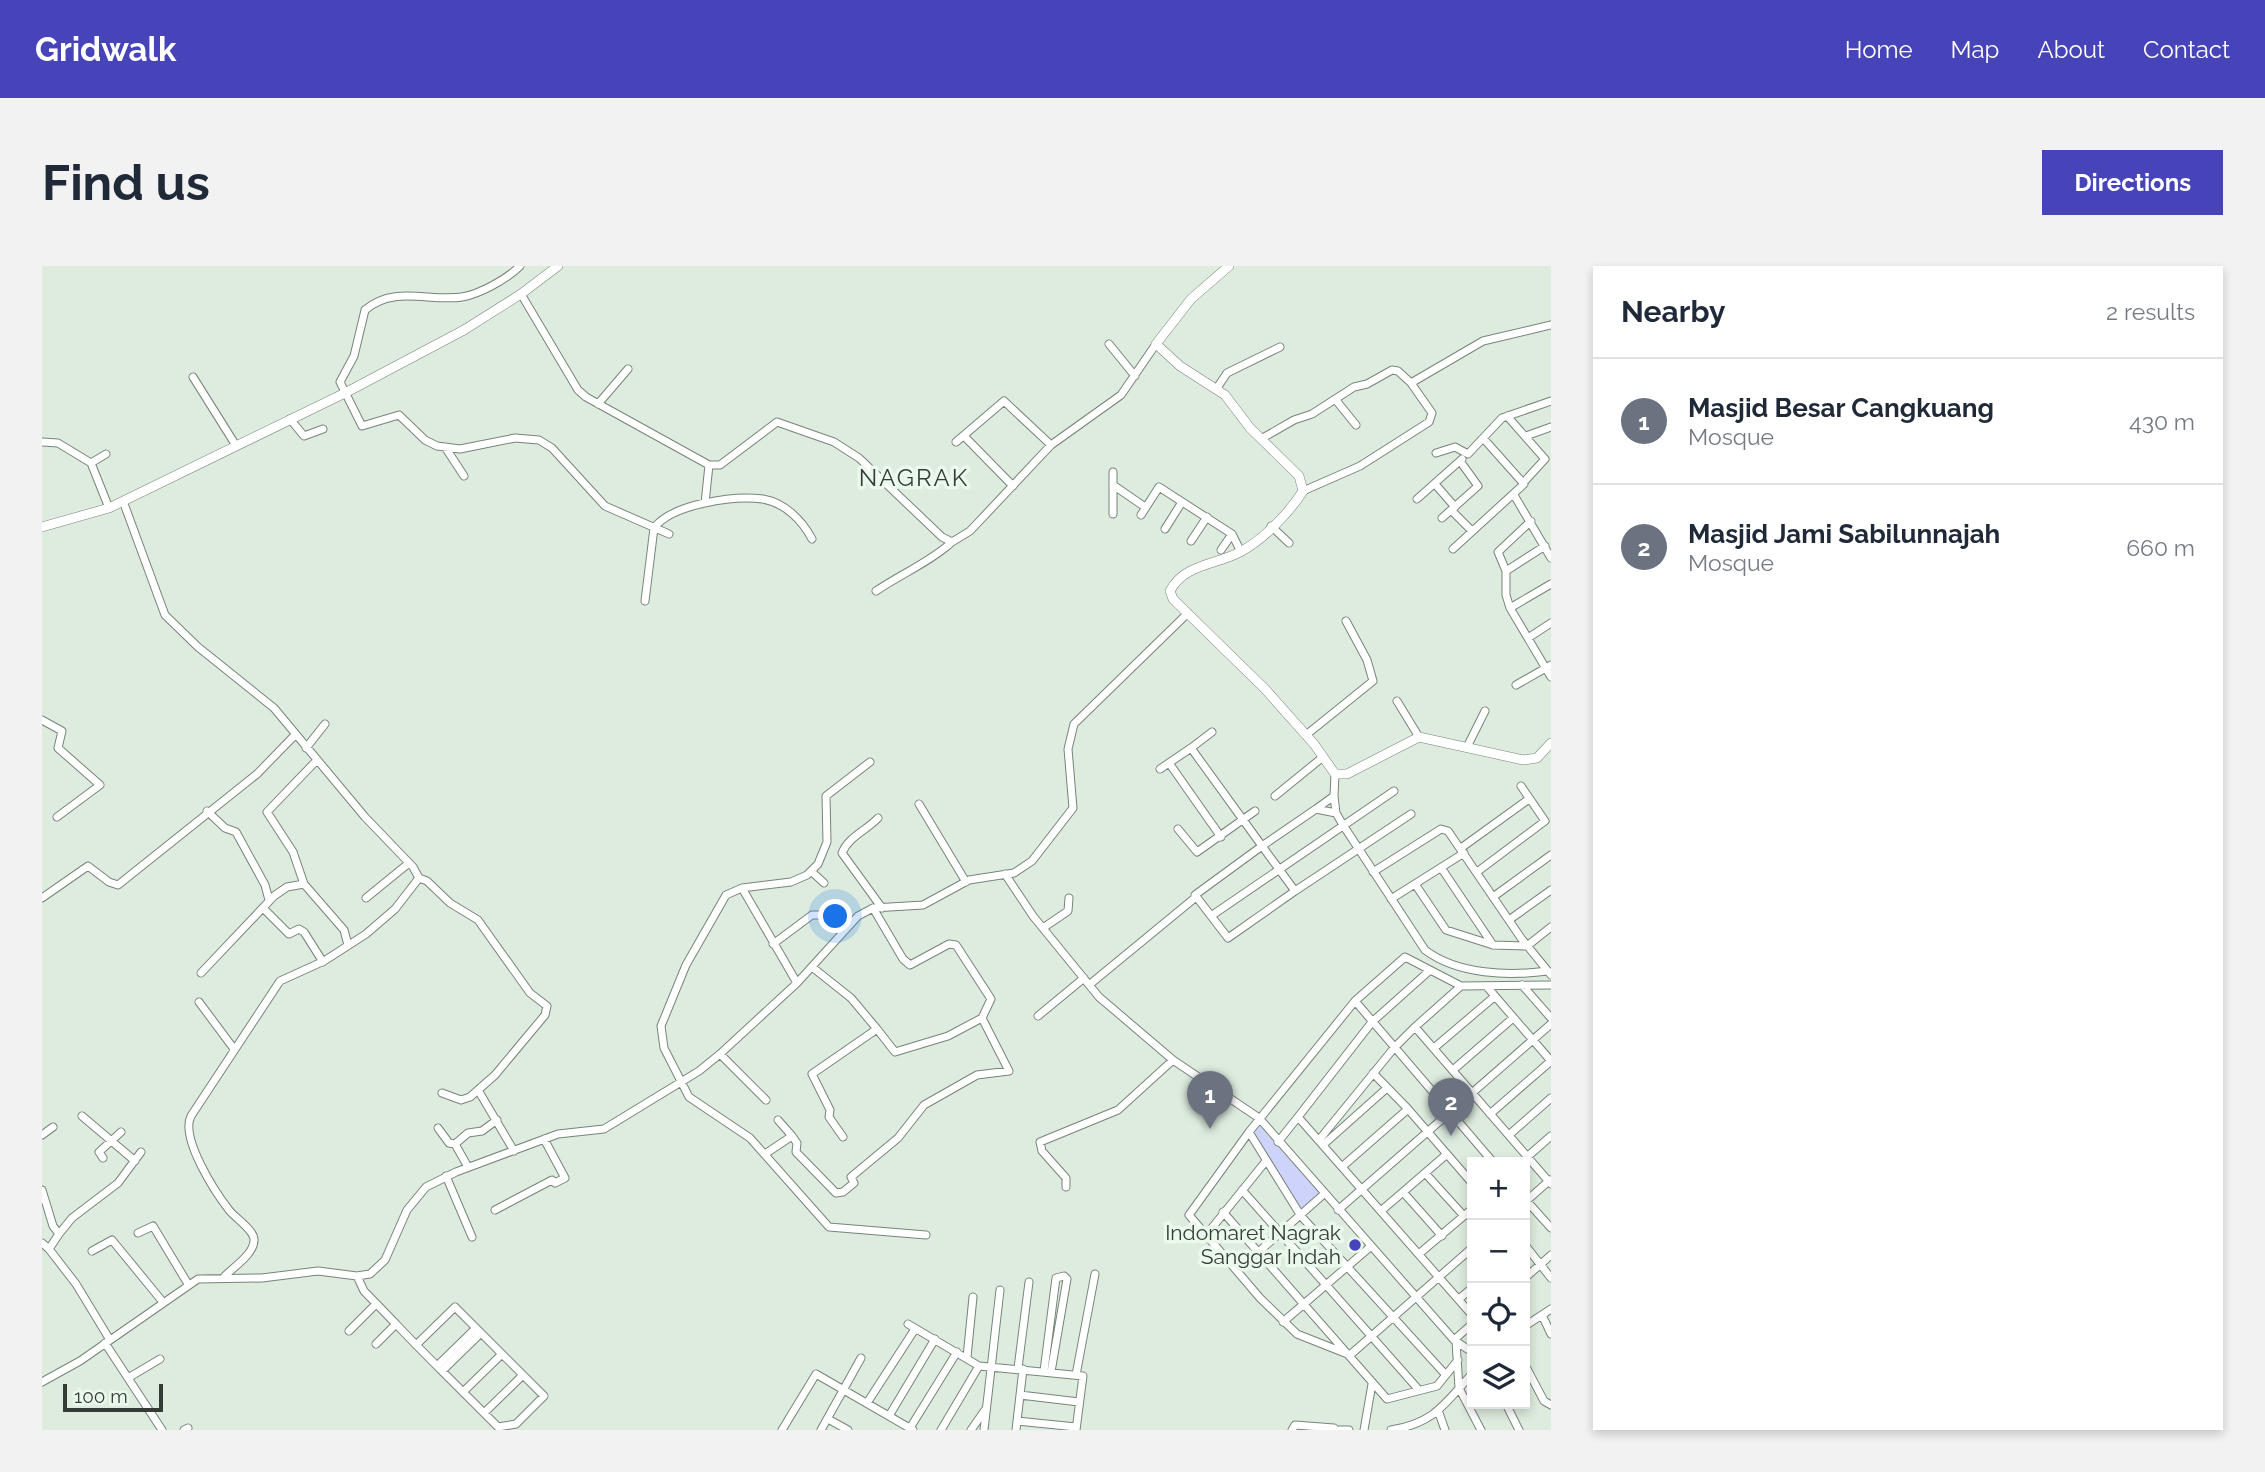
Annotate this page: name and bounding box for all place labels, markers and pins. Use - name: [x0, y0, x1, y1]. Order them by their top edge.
- pin: 1: [1187, 1071, 1233, 1129]
- pin: 2: [1428, 1078, 1474, 1136]
- place label: Indomaret Nagrak Sanggar Indah: [1165, 1220, 1341, 1269]
- marker: Indomaret Nagrak Sanggar Indah: [1347, 1237, 1363, 1253]

